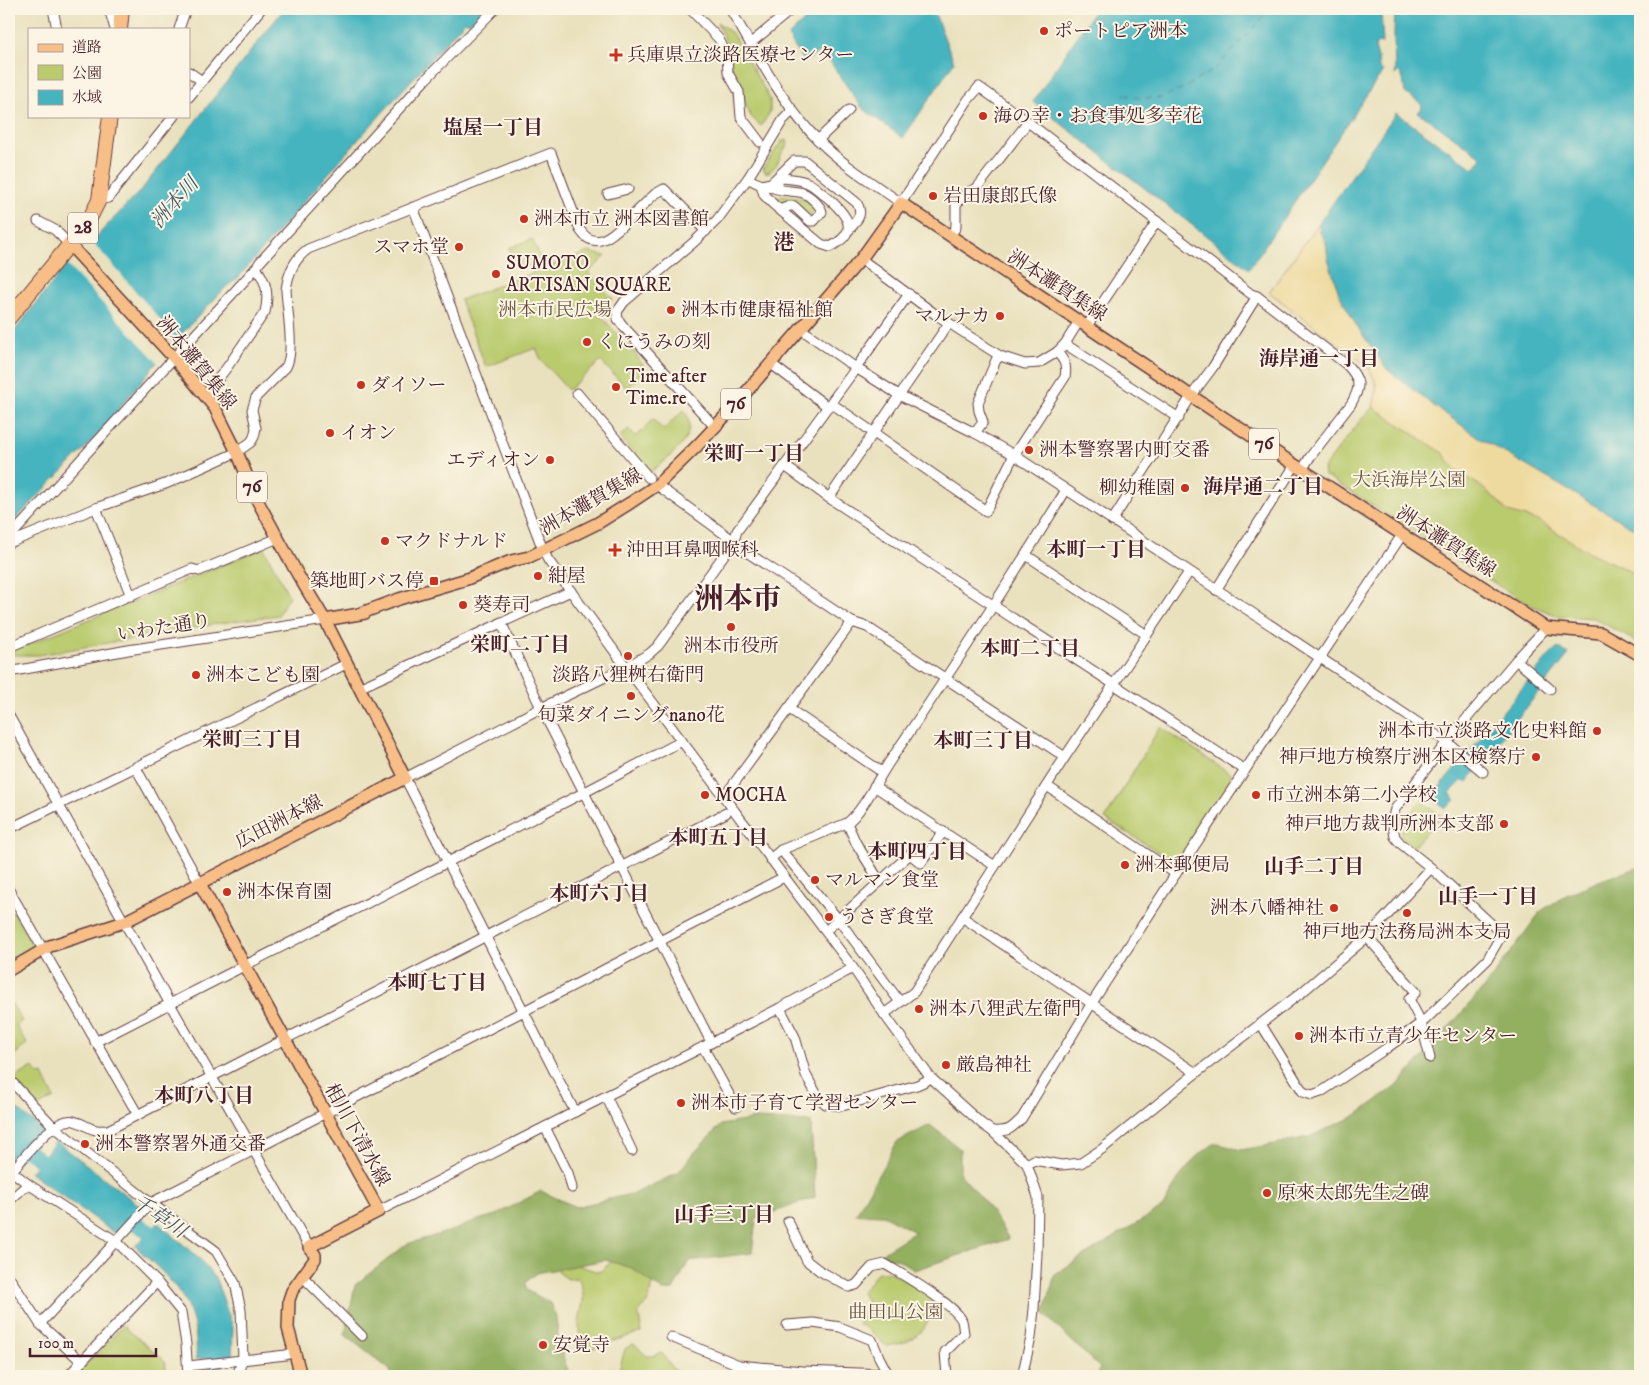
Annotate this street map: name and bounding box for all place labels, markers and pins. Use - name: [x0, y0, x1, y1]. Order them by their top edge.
- place label: ポートピア洲本: [1054, 20, 1187, 43]
- marker: ポートピア洲本: [1038, 25, 1050, 37]
- place label: 兵庫県立淡路医療センター: [627, 44, 854, 67]
- marker: 兵庫県立淡路医療センター: [609, 48, 623, 62]
- place label: 海の幸・お食事処多幸花: [993, 105, 1202, 128]
- marker: 海の幸・お食事処多幸花: [977, 110, 989, 122]
- place label: 岩田康郎氏像: [943, 185, 1057, 208]
- marker: 岩田康郎氏像: [927, 190, 939, 202]
- place label: 洲本市立 洲本図書館: [534, 208, 709, 231]
- marker: 洲本市立 洲本図書館: [518, 213, 530, 225]
- place label: スマホ堂: [373, 236, 449, 259]
- marker: スマホ堂: [453, 241, 465, 253]
- place label: SUMOTO ARTISAN SQUARE: [506, 252, 671, 297]
- marker: SUMOTO ARTISAN SQUARE: [490, 268, 502, 280]
- place label: 洲本市健康福祉館: [681, 299, 833, 322]
- marker: 洲本市健康福祉館: [665, 304, 677, 316]
- place label: マルナカ: [914, 305, 990, 328]
- marker: マルナカ: [994, 310, 1006, 322]
- place label: くにうみの刻: [597, 331, 711, 354]
- marker: くにうみの刻: [581, 336, 593, 348]
- place label: Time after Time.re: [626, 365, 707, 410]
- place label: ダイソー: [371, 374, 447, 397]
- marker: ダイソー: [355, 379, 367, 391]
- marker: Time after Time.re: [610, 381, 622, 393]
- place label: イオン: [340, 422, 396, 445]
- marker: イオン: [324, 427, 336, 439]
- place label: 洲本警察署内町交番: [1039, 439, 1210, 462]
- marker: 洲本警察署内町交番: [1023, 444, 1035, 456]
- place label: エディオン: [447, 449, 540, 472]
- marker: エディオン: [544, 454, 556, 466]
- place label: 柳幼稚園: [1099, 477, 1175, 500]
- marker: 柳幼稚園: [1179, 482, 1191, 494]
- place label: マクドナルド: [395, 530, 508, 553]
- marker: マクドナルド: [379, 535, 391, 547]
- place label: 沖田耳鼻咽喉科: [626, 539, 759, 562]
- marker: 沖田耳鼻咽喉科: [608, 543, 622, 557]
- place label: 紺屋: [548, 565, 586, 588]
- place label: 築地町バス停: [310, 570, 424, 593]
- marker: 紺屋: [532, 570, 544, 582]
- marker: 築地町バス停: [428, 575, 440, 587]
- place label: 葵寿司: [473, 594, 530, 617]
- marker: 葵寿司: [457, 599, 469, 611]
- marker: 洲本市役所: [725, 621, 737, 633]
- place label: 洲本市役所: [683, 635, 779, 658]
- marker: 淡路八狸桝右衛門: [622, 650, 634, 662]
- place label: 洲本こども園: [206, 664, 320, 687]
- place label: 淡路八狸桝右衛門: [552, 664, 704, 687]
- marker: 洲本こども園: [190, 669, 202, 681]
- marker: 旬菜ダイニングnano花: [625, 690, 637, 702]
- place label: 旬菜ダイニングnano花: [537, 704, 725, 727]
- place label: 洲本市立淡路文化史料館: [1378, 720, 1587, 743]
- marker: 洲本市立淡路文化史料館: [1591, 725, 1603, 737]
- place label: 神戸地方検察庁洲本区検察庁: [1279, 746, 1526, 769]
- marker: 神戸地方検察庁洲本区検察庁: [1530, 751, 1542, 763]
- place label: MOCHA: [715, 784, 787, 807]
- place label: 市立洲本第二小学校: [1266, 784, 1437, 807]
- marker: MOCHA: [699, 789, 711, 801]
- marker: 市立洲本第二小学校: [1250, 789, 1262, 801]
- place label: 神戸地方裁判所洲本支部: [1285, 813, 1494, 836]
- marker: 神戸地方裁判所洲本支部: [1498, 818, 1510, 830]
- place label: 洲本郵便局: [1135, 854, 1230, 877]
- marker: 洲本郵便局: [1119, 859, 1131, 871]
- place label: マルマン食堂: [825, 869, 939, 892]
- marker: マルマン食堂: [809, 874, 821, 886]
- place label: 洲本保育園: [237, 881, 332, 904]
- marker: 洲本保育園: [221, 886, 233, 898]
- place label: 洲本八幡神社: [1210, 897, 1324, 920]
- marker: 洲本八幡神社: [1328, 902, 1340, 914]
- place label: うさぎ食堂: [839, 906, 934, 929]
- marker: 神戸地方法務局洲本支局: [1401, 907, 1413, 919]
- marker: うさぎ食堂: [823, 911, 835, 923]
- place label: 神戸地方法務局洲本支局: [1302, 921, 1512, 944]
- place label: 洲本八狸武左衛門: [929, 998, 1081, 1021]
- marker: 洲本八狸武左衛門: [913, 1003, 925, 1015]
- place label: 洲本市立青少年センター: [1309, 1025, 1517, 1048]
- marker: 洲本市立青少年センター: [1293, 1030, 1305, 1042]
- place label: 厳島神社: [956, 1054, 1032, 1077]
- marker: 厳島神社: [940, 1059, 952, 1071]
- place label: 洲本市子育て学習センター: [691, 1092, 918, 1115]
- marker: 洲本市子育て学習センター: [675, 1097, 687, 1109]
- place label: 洲本警察署外通交番: [95, 1133, 266, 1156]
- marker: 洲本警察署外通交番: [79, 1138, 91, 1150]
- place label: 原來太郎先生之碑: [1277, 1182, 1429, 1205]
- marker: 原來太郎先生之碑: [1261, 1187, 1273, 1199]
- place label: 安覚寺: [553, 1334, 610, 1357]
- marker: 安覚寺: [537, 1339, 549, 1351]

